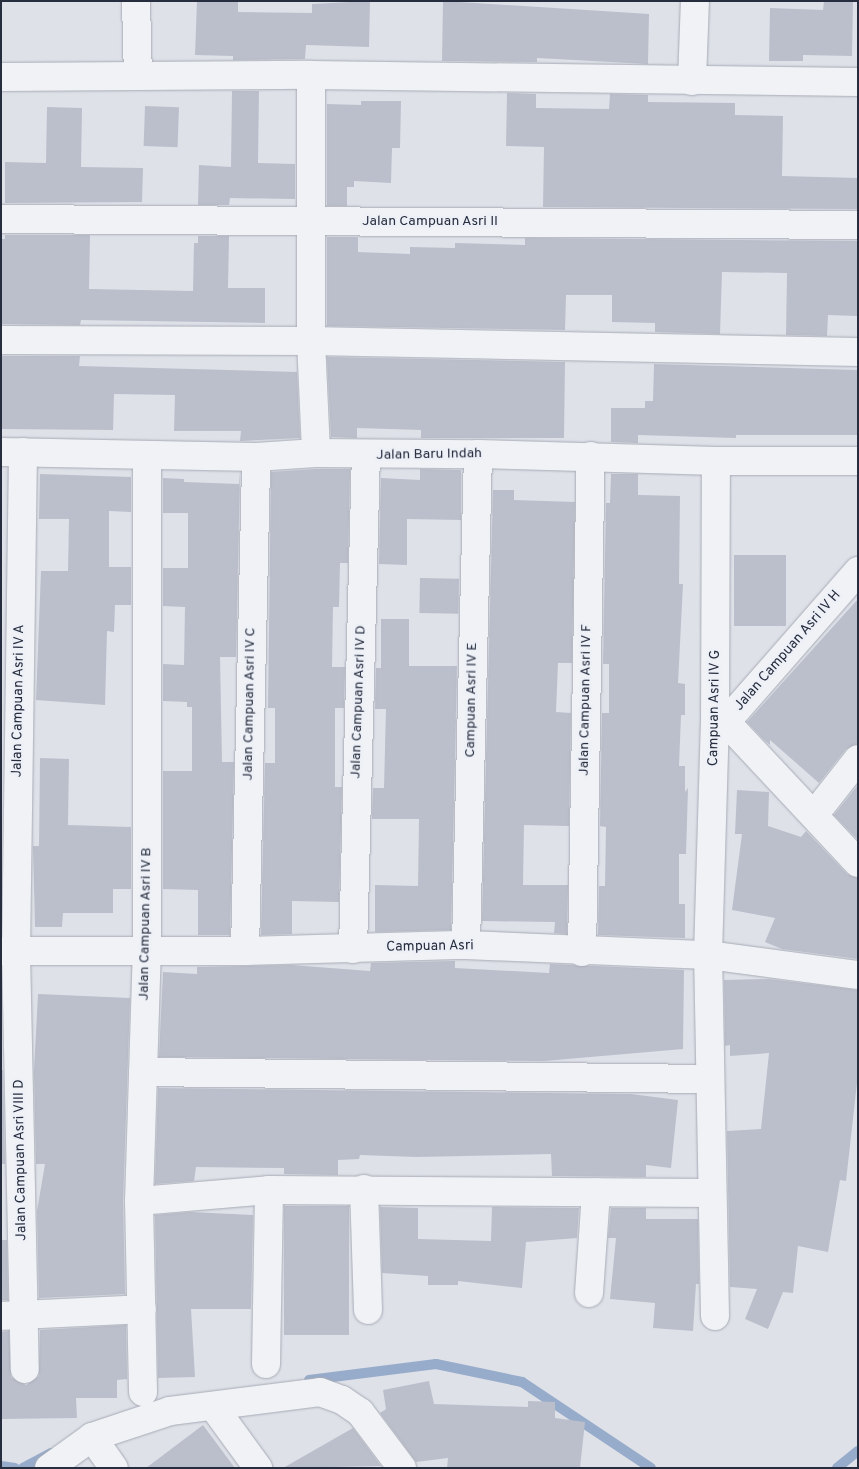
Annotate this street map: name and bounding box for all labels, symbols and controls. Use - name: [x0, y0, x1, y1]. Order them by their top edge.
- street label: Jalan Campuan Asri II: [362, 214, 498, 230]
- street label: Jalan Baru Indah: [376, 446, 482, 464]
- street label: Jalan Campuan Asri IV H: [731, 587, 845, 715]
- street label: Jalan Campuan Asri IV F: [576, 623, 596, 777]
- street label: Jalan Campuan Asri IV A: [9, 624, 29, 778]
- street label: Jalan Campuan Asri IV D: [348, 624, 370, 780]
- street label: Jalan Campuan Asri IV C: [240, 627, 260, 781]
- street label: Campuan Asri IV E: [463, 642, 481, 758]
- street label: Campuan Asri IV G: [706, 649, 724, 767]
- street label: Jalan Campuan Asri IV B: [136, 847, 156, 1001]
- street label: Campuan Asri: [386, 938, 474, 956]
- street label: Jalan Campuan Asri VIII D: [11, 1079, 31, 1241]

